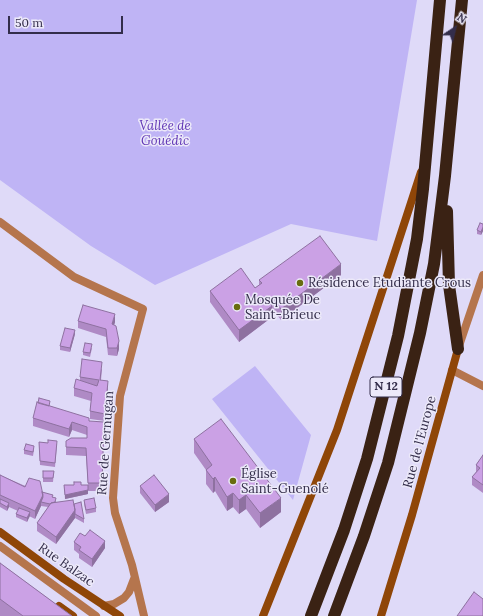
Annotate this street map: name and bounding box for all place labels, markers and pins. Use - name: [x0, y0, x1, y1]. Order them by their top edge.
- place label: Résidence Etudiante Crous: [308, 275, 471, 291]
- marker: Résidence Etudiante Crous: [295, 278, 305, 288]
- place label: Mosquée De Saint-Brieuc: [245, 292, 321, 323]
- marker: Mosquée De Saint-Brieuc: [232, 302, 242, 312]
- place label: Église Saint-Guenolé: [241, 466, 329, 497]
- marker: Église Saint-Guenolé: [228, 476, 238, 486]

